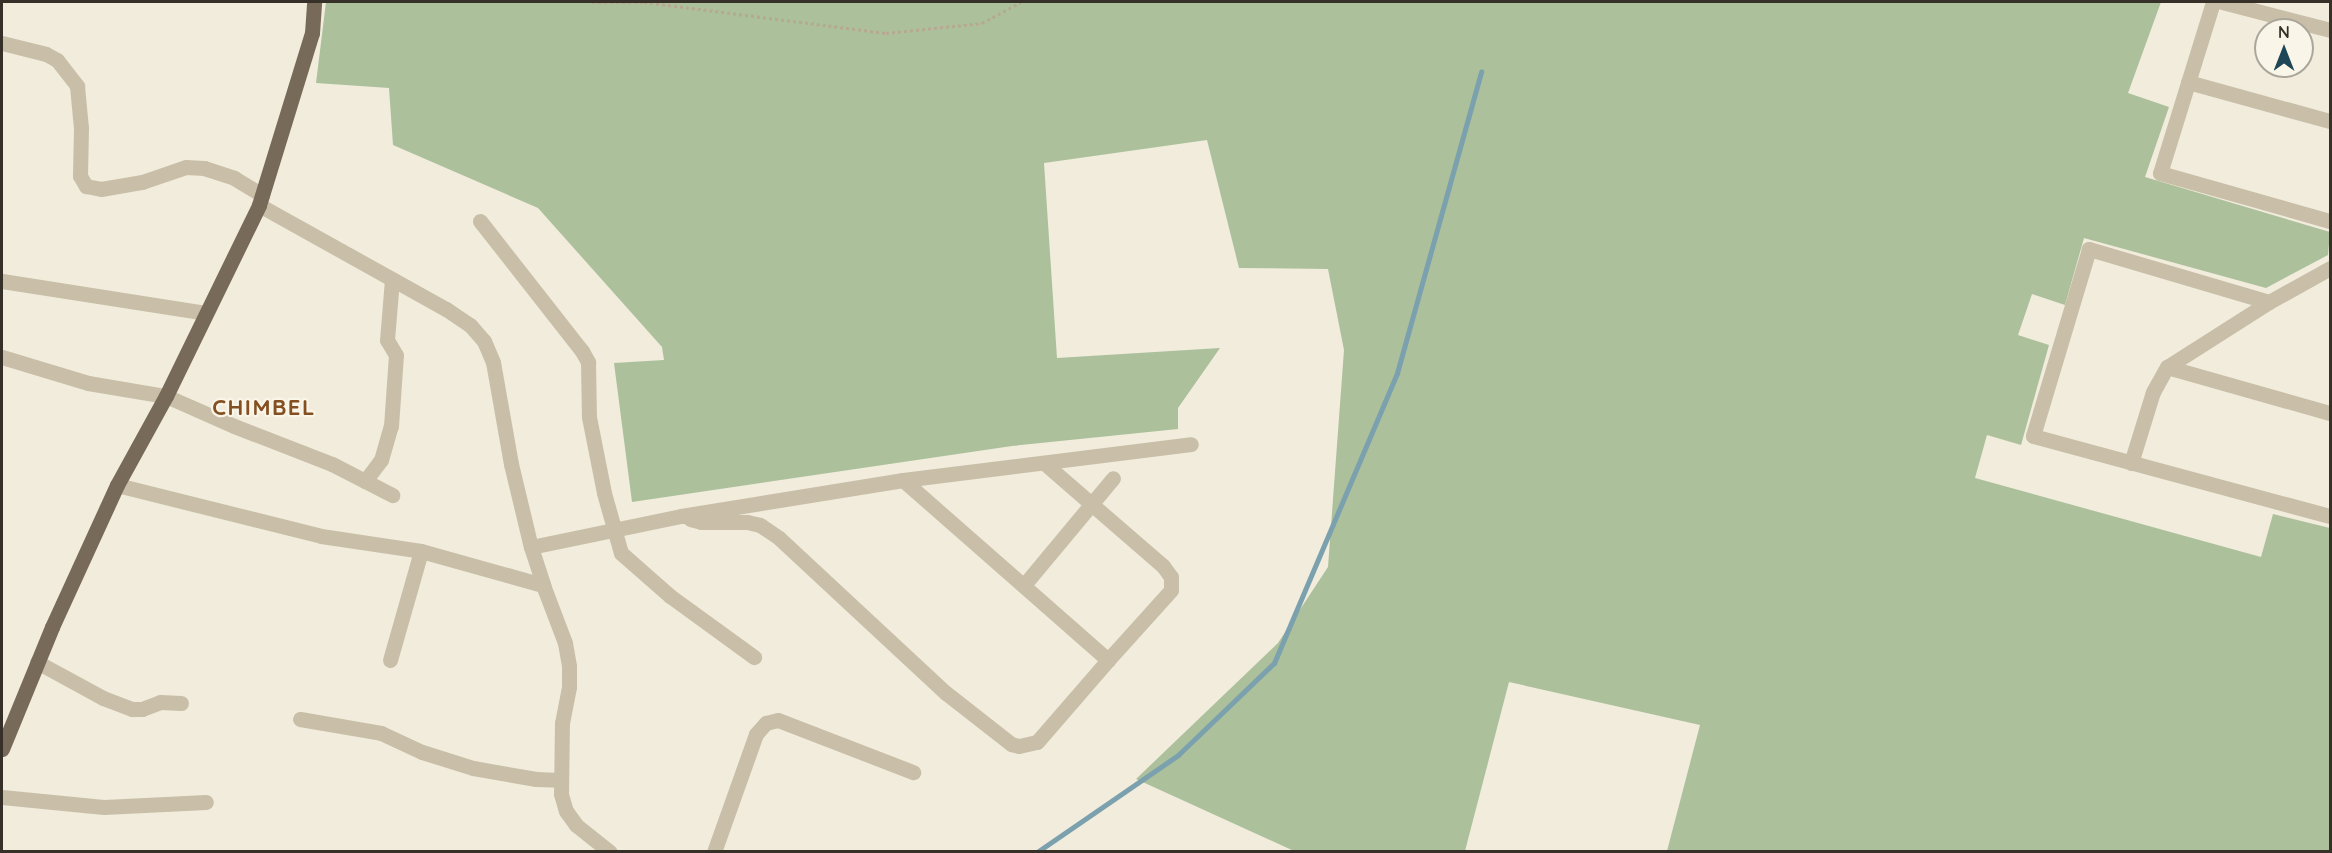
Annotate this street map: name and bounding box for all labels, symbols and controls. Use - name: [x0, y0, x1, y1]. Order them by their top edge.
- north arrow: [2254, 18, 2314, 78]
- text: N: [2278, 22, 2290, 42]
- district label: CHIMBEL: [212, 395, 316, 421]

